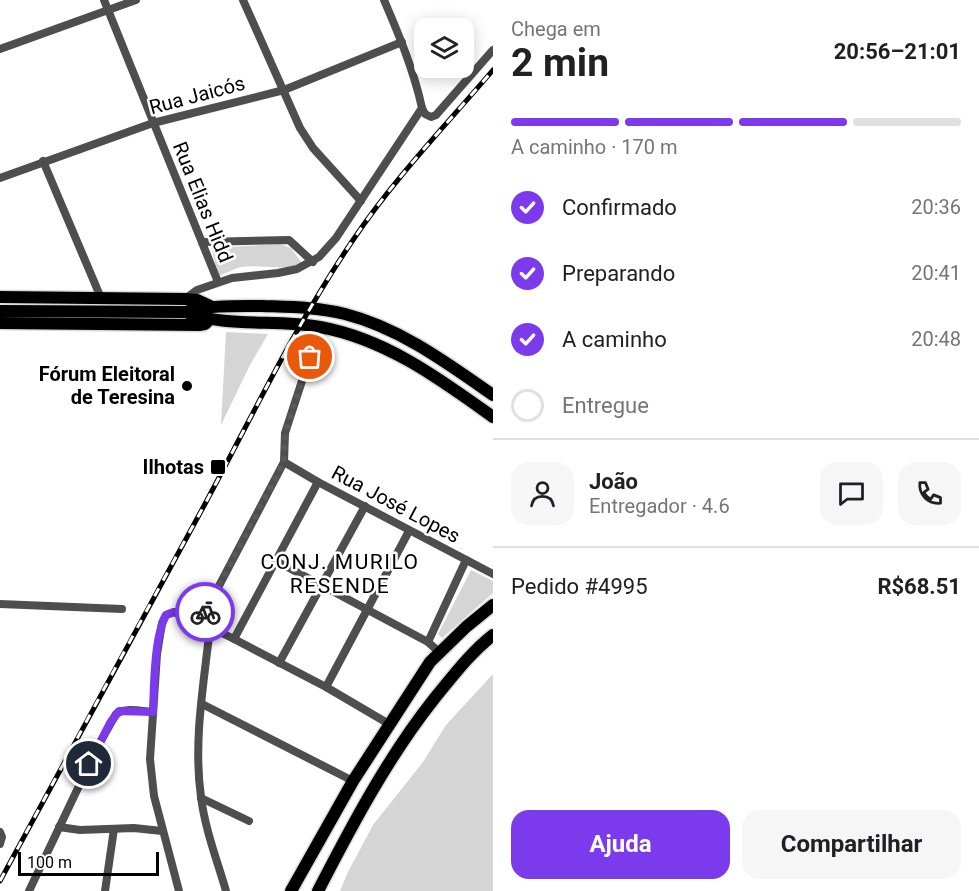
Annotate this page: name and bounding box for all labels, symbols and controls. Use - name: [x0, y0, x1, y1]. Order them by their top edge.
- text: Chega em: [511, 17, 601, 41]
- map controls: [414, 18, 474, 78]
- button: layers: [414, 18, 474, 78]
- text: 20:56–21:01: [834, 39, 961, 64]
- text: 2 min: [511, 40, 609, 86]
- street label: Rua Jaicós: [146, 71, 248, 119]
- text: A caminho · 170 m: [511, 135, 678, 159]
- street label: Rua Elias Hidd: [168, 138, 238, 266]
- icon: check: [511, 191, 544, 224]
- text: Confirmado: [562, 195, 677, 220]
- text: 20:36: [911, 195, 961, 219]
- icon: check: [511, 257, 544, 290]
- text: Preparando: [562, 261, 675, 286]
- text: 20:41: [911, 261, 961, 285]
- icon: check: [511, 323, 544, 356]
- text: A caminho: [562, 327, 667, 352]
- text: 20:48: [911, 327, 961, 351]
- pin: [284, 331, 335, 382]
- icon: bag: [293, 340, 326, 373]
- place label: Fórum Eleitoral de Teresina: [39, 362, 175, 409]
- marker: Fórum Eleitoral de Teresina: [180, 379, 194, 393]
- text: Entregue: [562, 393, 649, 418]
- place label: Ilhotas: [143, 455, 204, 479]
- marker: Ilhotas: [209, 458, 227, 476]
- street label: Rua José Lopes: [328, 460, 464, 548]
- button: person: [511, 462, 574, 525]
- button: chat: [820, 462, 883, 525]
- button: phone: [898, 462, 961, 525]
- text: João: [589, 469, 638, 494]
- text: Entregador · 4.6: [589, 494, 730, 518]
- district label: CONJ. MURILO RESENDE: [260, 550, 420, 598]
- text: Pedido #4995: [511, 574, 648, 599]
- text: R$68.51: [877, 574, 961, 599]
- courier: [175, 582, 235, 642]
- icon: bike: [189, 596, 222, 629]
- pin: [63, 738, 114, 789]
- icon: home: [72, 747, 105, 780]
- button: Ajuda: [511, 810, 730, 879]
- button: Compartilhar: [742, 810, 961, 879]
- scale bar: [18, 849, 159, 876]
- text: 100 m: [27, 853, 72, 872]

